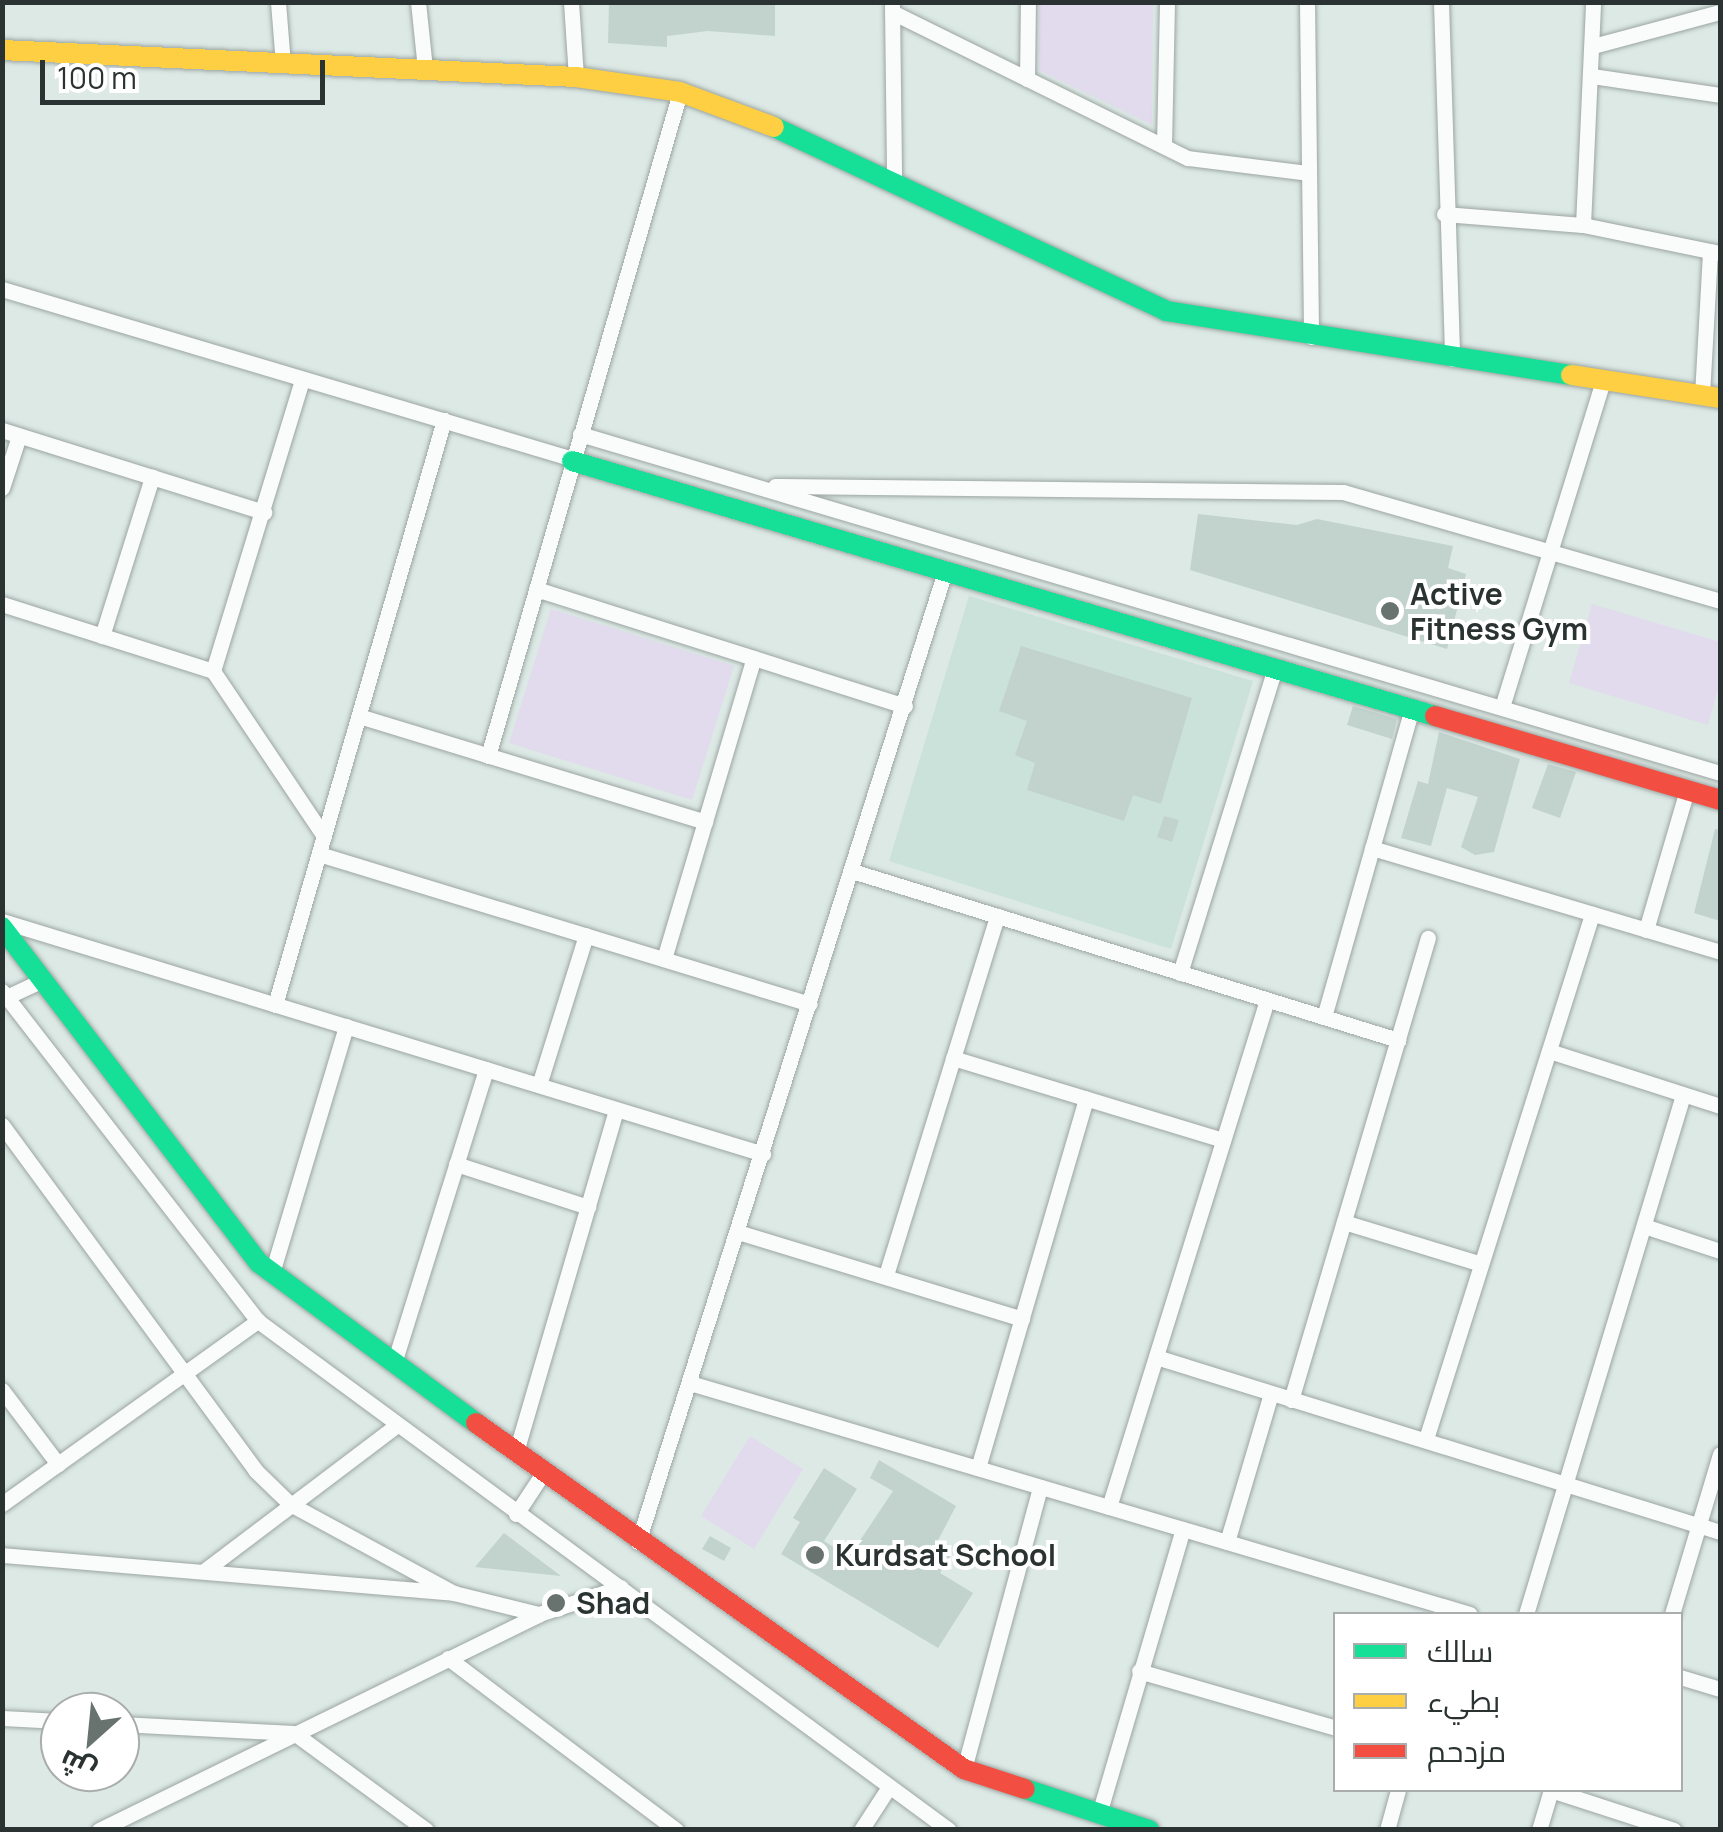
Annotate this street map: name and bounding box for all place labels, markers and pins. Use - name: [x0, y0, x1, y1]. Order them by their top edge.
- place label: Active Fitness Gym: [1410, 576, 1588, 646]
- marker: Active Fitness Gym: [1379, 600, 1401, 622]
- place label: Kurdsat School: [835, 1537, 1056, 1573]
- marker: Kurdsat School: [804, 1544, 826, 1566]
- place label: Shad: [576, 1585, 650, 1621]
- marker: Shad: [545, 1592, 567, 1614]

